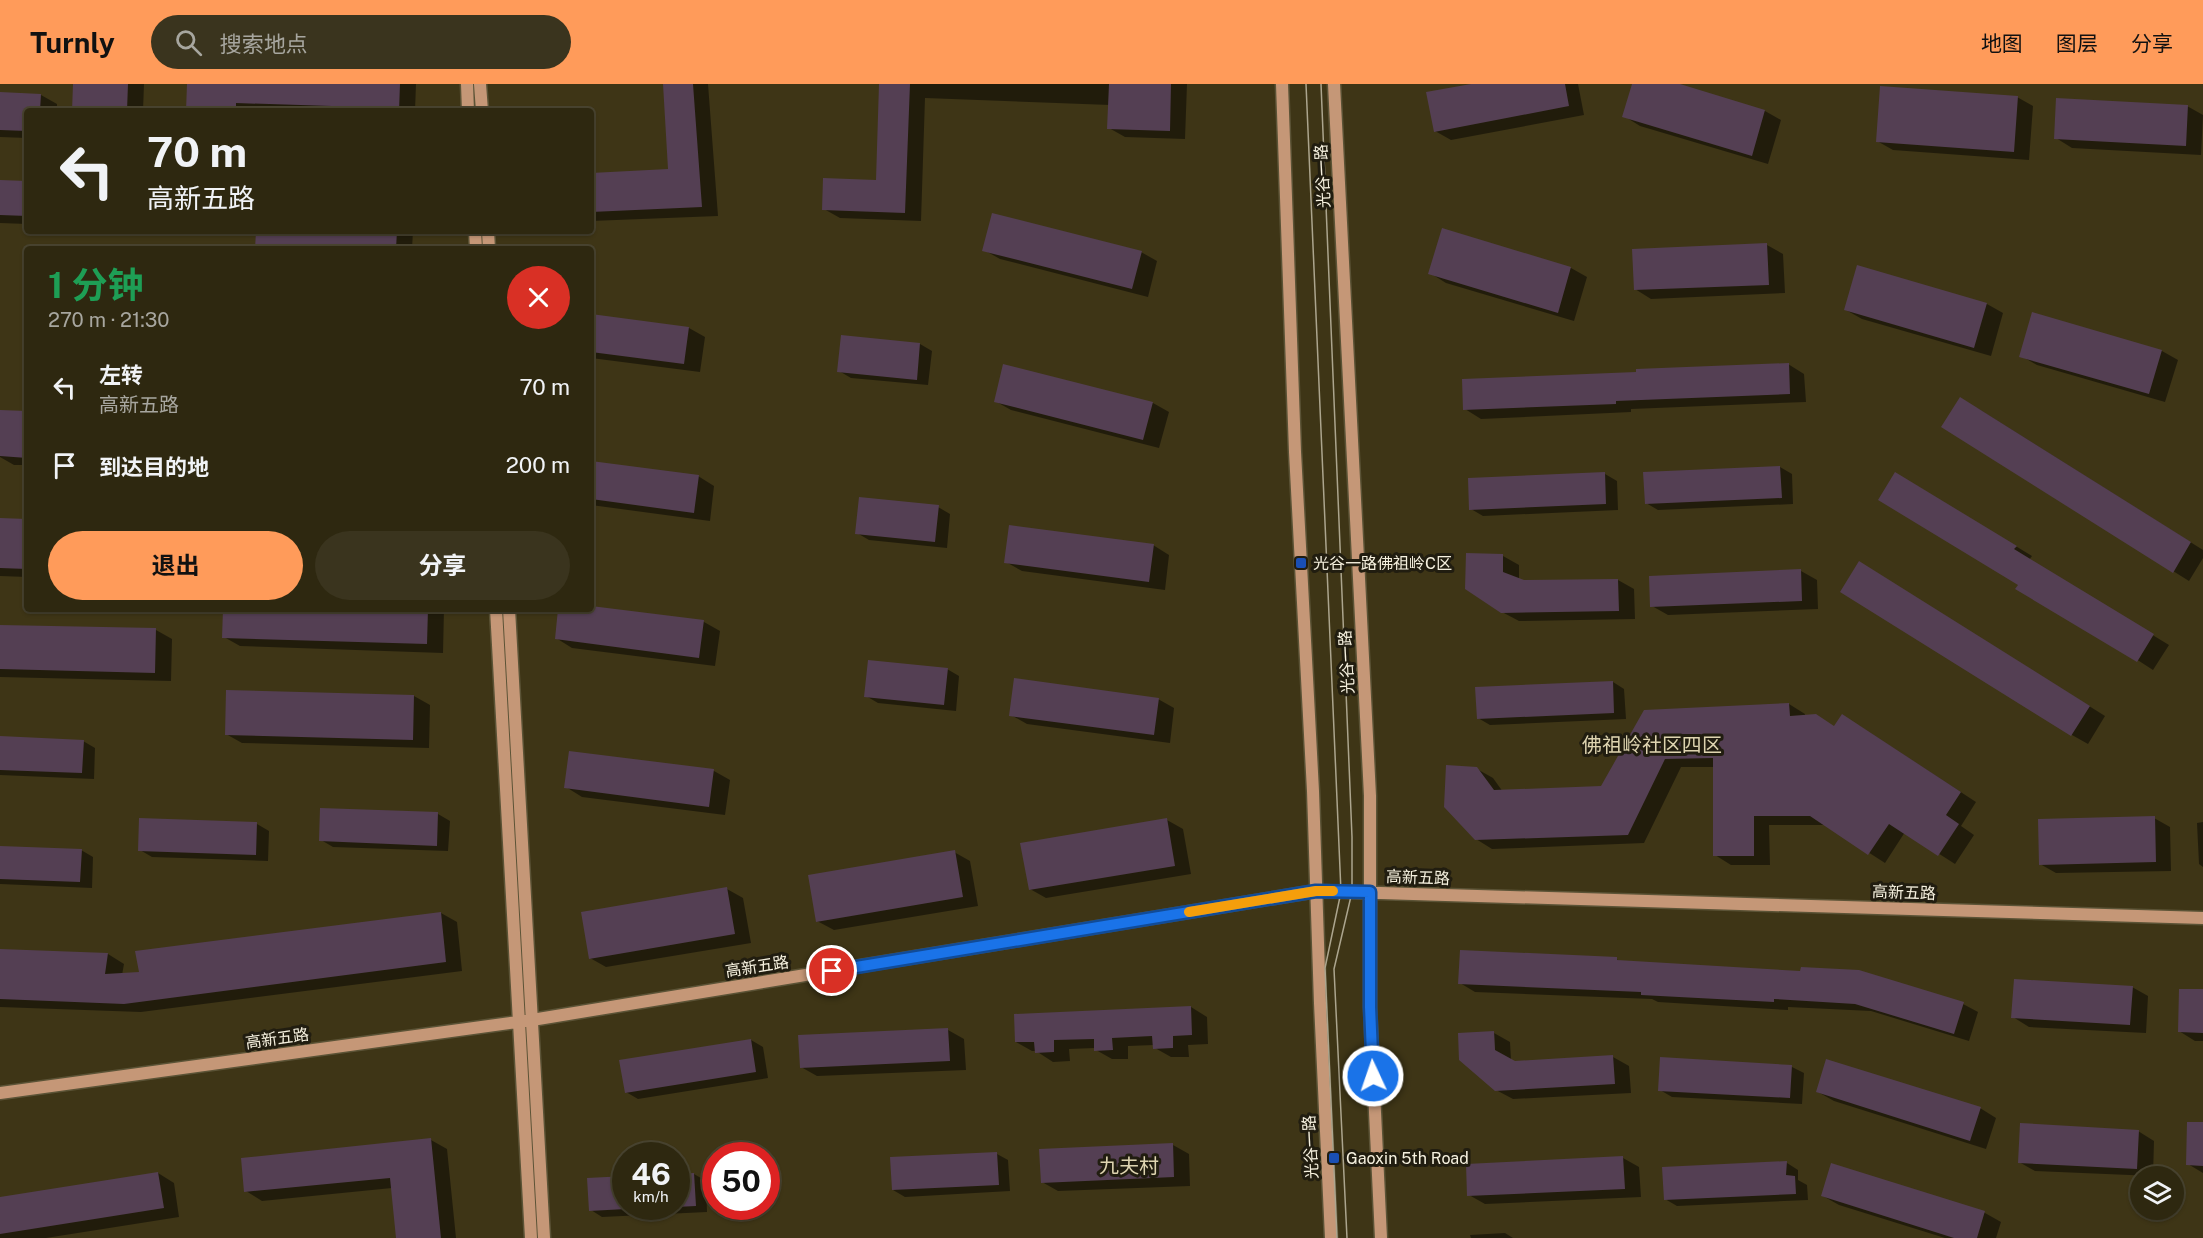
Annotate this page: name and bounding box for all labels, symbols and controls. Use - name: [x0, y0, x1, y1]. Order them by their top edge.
- search box: [151, 15, 571, 69]
- text: Turnly: [30, 26, 115, 59]
- icon: search: [172, 26, 205, 59]
- text: 搜索地点: [220, 31, 308, 57]
- text: 地图: [1981, 31, 2023, 56]
- text: 图层: [2056, 31, 2098, 56]
- text: 分享: [2131, 31, 2173, 56]
- text: 70 m: [147, 127, 247, 176]
- icon: left: [48, 132, 126, 210]
- street label: 光谷一路: [1311, 144, 1334, 208]
- text: 高新五路: [147, 182, 255, 214]
- text: 1 分钟: [48, 264, 144, 306]
- button: close: [507, 266, 570, 329]
- text: 270 m · 21:30: [48, 308, 169, 332]
- text: 左转: [99, 362, 143, 388]
- icon: left: [48, 371, 81, 404]
- text: 70 m: [519, 374, 570, 400]
- text: 高新五路: [99, 393, 179, 417]
- icon: arrive: [48, 449, 81, 482]
- text: 200 m: [506, 452, 570, 478]
- text: 到达目的地: [99, 454, 209, 480]
- button: 退出: [48, 531, 303, 600]
- button: 分享: [315, 531, 570, 600]
- place label: 光谷一路佛祖岭C区: [1313, 554, 1452, 573]
- marker: 光谷一路佛祖岭C区: [1294, 556, 1308, 570]
- street label: 光谷一路: [1335, 630, 1358, 694]
- district label: 佛祖岭社区四区: [1582, 733, 1722, 757]
- street label: 高新五路: [1386, 867, 1450, 888]
- street label: 高新五路: [1872, 882, 1936, 903]
- pin: [806, 945, 857, 996]
- street label: 高新五路: [724, 952, 790, 981]
- icon: arrive: [815, 954, 848, 987]
- street label: 高新五路: [244, 1025, 310, 1052]
- position arrow: [1341, 1044, 1405, 1108]
- street label: 光谷一路: [1299, 1115, 1322, 1179]
- speed limit sign: 50: [702, 1142, 780, 1220]
- place label: Gaoxin 5th Road: [1346, 1149, 1469, 1168]
- marker: Gaoxin 5th Road: [1327, 1151, 1341, 1165]
- district label: 九夫村: [1099, 1154, 1159, 1178]
- text: 46: [631, 1156, 671, 1192]
- map controls: [2130, 1166, 2184, 1220]
- button: layers: [2130, 1166, 2184, 1220]
- text: km/h: [633, 1188, 669, 1205]

